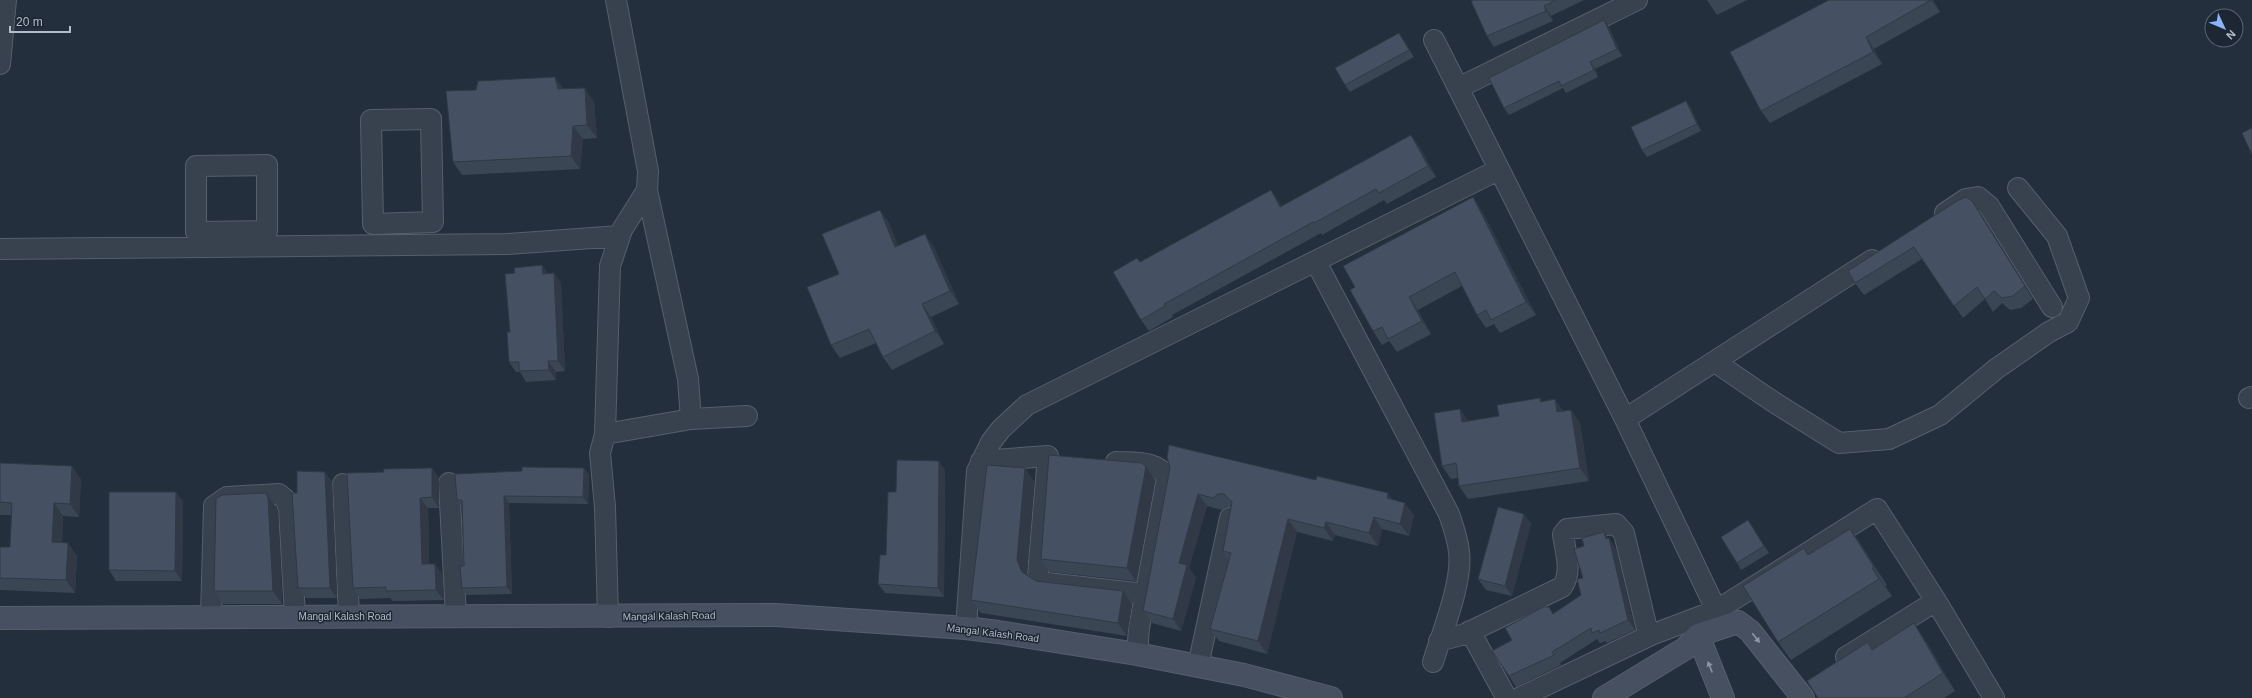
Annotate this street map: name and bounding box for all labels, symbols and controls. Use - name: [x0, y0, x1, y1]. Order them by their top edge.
- scale bar: [10, 8, 70, 34]
- north arrow: [2204, 8, 2244, 48]
- text: 20 m: [16, 15, 43, 29]
- text: N: [2224, 28, 2238, 42]
- street label: Mangal Kalash Road: [622, 610, 716, 622]
- street label: Mangal Kalash Road: [299, 611, 391, 622]
- street label: Mangal Kalash Road: [946, 622, 1040, 644]
- one-way arrow: [1751, 633, 1760, 644]
- one-way arrow: [1706, 661, 1713, 673]

